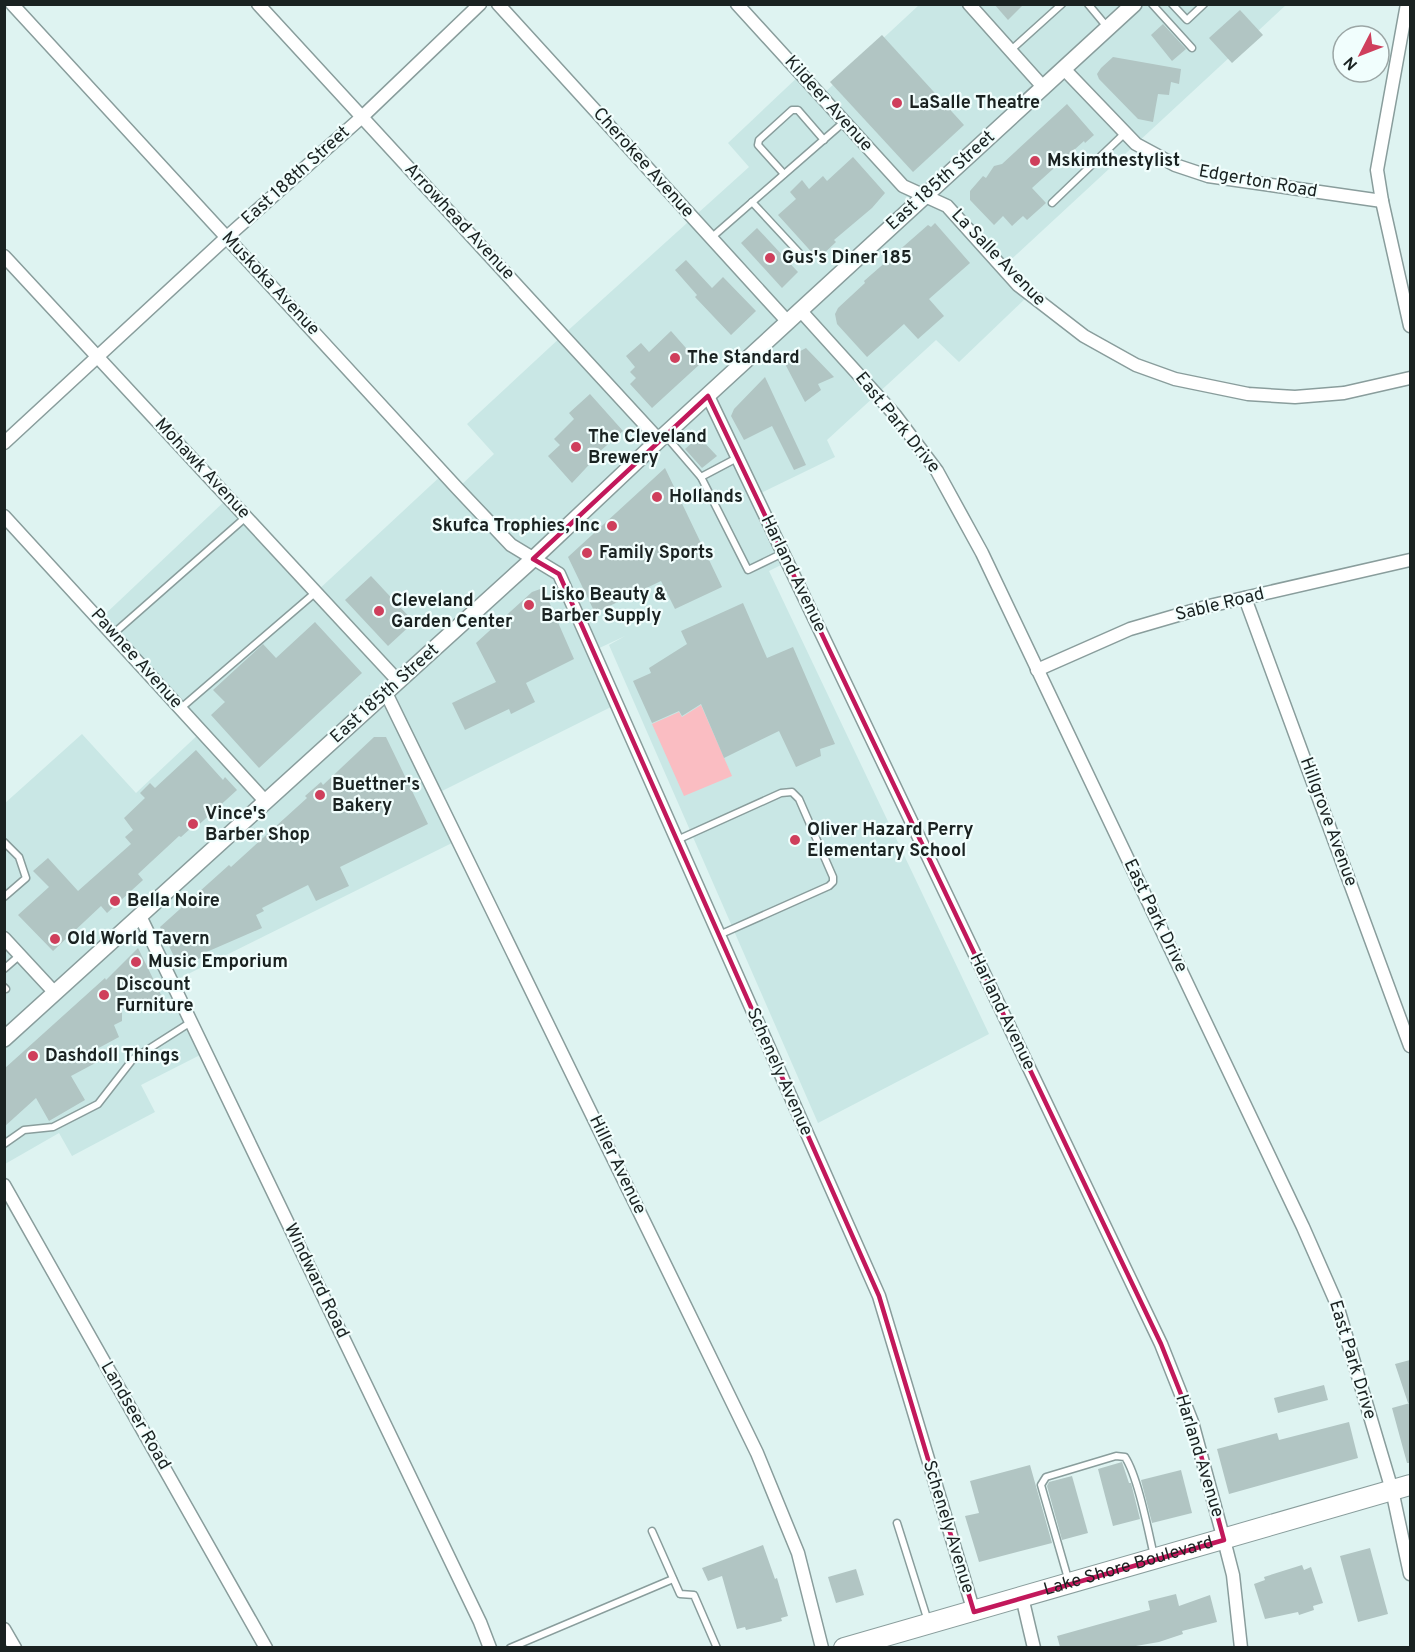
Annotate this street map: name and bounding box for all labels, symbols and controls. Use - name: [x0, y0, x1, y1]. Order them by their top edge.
- north arrow: [1331, 24, 1391, 84]
- street label: Kildeer Avenue: [779, 51, 877, 157]
- text: N: [1340, 52, 1363, 74]
- place label: LaSalle Theatre: [909, 92, 1040, 115]
- marker: LaSalle Theatre: [890, 96, 904, 110]
- street label: Cherokee Avenue: [587, 103, 699, 223]
- street label: East 188th Street: [237, 121, 355, 231]
- street label: East 185th Street: [882, 126, 1000, 236]
- place label: Mskimthestylist: [1047, 150, 1180, 173]
- marker: Mskimthestylist: [1028, 154, 1042, 168]
- street label: Arrowhead Avenue: [399, 159, 519, 285]
- street label: Edgerton Road: [1197, 160, 1319, 204]
- street label: La Salle Avenue: [946, 204, 1050, 312]
- street label: Muskoka Avenue: [216, 227, 324, 341]
- place label: Gus's Diner 185: [782, 247, 912, 270]
- marker: Gus's Diner 185: [763, 251, 777, 265]
- place label: The Standard: [687, 347, 800, 370]
- marker: The Standard: [668, 351, 682, 365]
- street label: East Park Drive: [849, 368, 945, 478]
- street label: Mohawk Avenue: [149, 414, 255, 524]
- place label: The Cleveland Brewery: [588, 426, 707, 470]
- marker: The Cleveland Brewery: [569, 440, 583, 454]
- place label: Hollands: [669, 486, 743, 509]
- marker: Hollands: [650, 490, 664, 504]
- street label: Harland Avenue: [755, 512, 831, 636]
- place label: Skufca Trophies, Inc: [432, 515, 600, 538]
- marker: Skufca Trophies, Inc: [605, 519, 619, 533]
- place label: Family Sports: [599, 542, 714, 565]
- marker: Family Sports: [580, 546, 594, 560]
- street label: Sable Road: [1173, 583, 1267, 627]
- place label: Lisko Beauty & Barber Supply: [541, 584, 667, 628]
- place label: Cleveland Garden Center: [391, 590, 513, 634]
- marker: Lisko Beauty & Barber Supply: [522, 598, 536, 612]
- street label: Pawnee Avenue: [85, 604, 187, 714]
- marker: Cleveland Garden Center: [372, 604, 386, 618]
- street label: East 185th Street: [326, 639, 444, 749]
- street label: Hillgrove Avenue: [1294, 754, 1362, 890]
- place label: Buettner's Bakery: [332, 774, 420, 818]
- marker: Buettner's Bakery: [313, 788, 327, 802]
- place label: Vince's Barber Shop: [205, 803, 310, 847]
- marker: Vince's Barber Shop: [186, 817, 200, 831]
- place label: Oliver Hazard Perry Elementary School: [807, 819, 974, 863]
- marker: Oliver Hazard Perry Elementary School: [788, 833, 802, 847]
- street label: East Park Drive: [1118, 855, 1192, 977]
- place label: Bella Noire: [127, 890, 220, 913]
- marker: Bella Noire: [108, 894, 122, 908]
- place label: Old World Tavern: [67, 928, 210, 951]
- marker: Old World Tavern: [48, 932, 62, 946]
- street label: Harland Avenue: [964, 950, 1040, 1074]
- place label: Music Emporium: [148, 951, 288, 974]
- marker: Music Emporium: [129, 955, 143, 969]
- place label: Discount Furniture: [116, 974, 193, 1018]
- marker: Discount Furniture: [97, 988, 111, 1002]
- street label: Schenely Avenue: [740, 1004, 818, 1140]
- place label: Dashdoll Things: [45, 1045, 179, 1068]
- marker: Dashdoll Things: [26, 1049, 40, 1063]
- street label: Hiller Avenue: [583, 1112, 651, 1218]
- street label: Windward Road: [278, 1220, 354, 1342]
- street label: East Park Drive: [1323, 1298, 1381, 1422]
- street label: Landseer Road: [95, 1358, 175, 1474]
- street label: Harland Avenue: [1169, 1392, 1229, 1520]
- street label: Schenely Avenue: [917, 1458, 979, 1596]
- street label: Lake Shore Boulevard: [1041, 1531, 1216, 1601]

